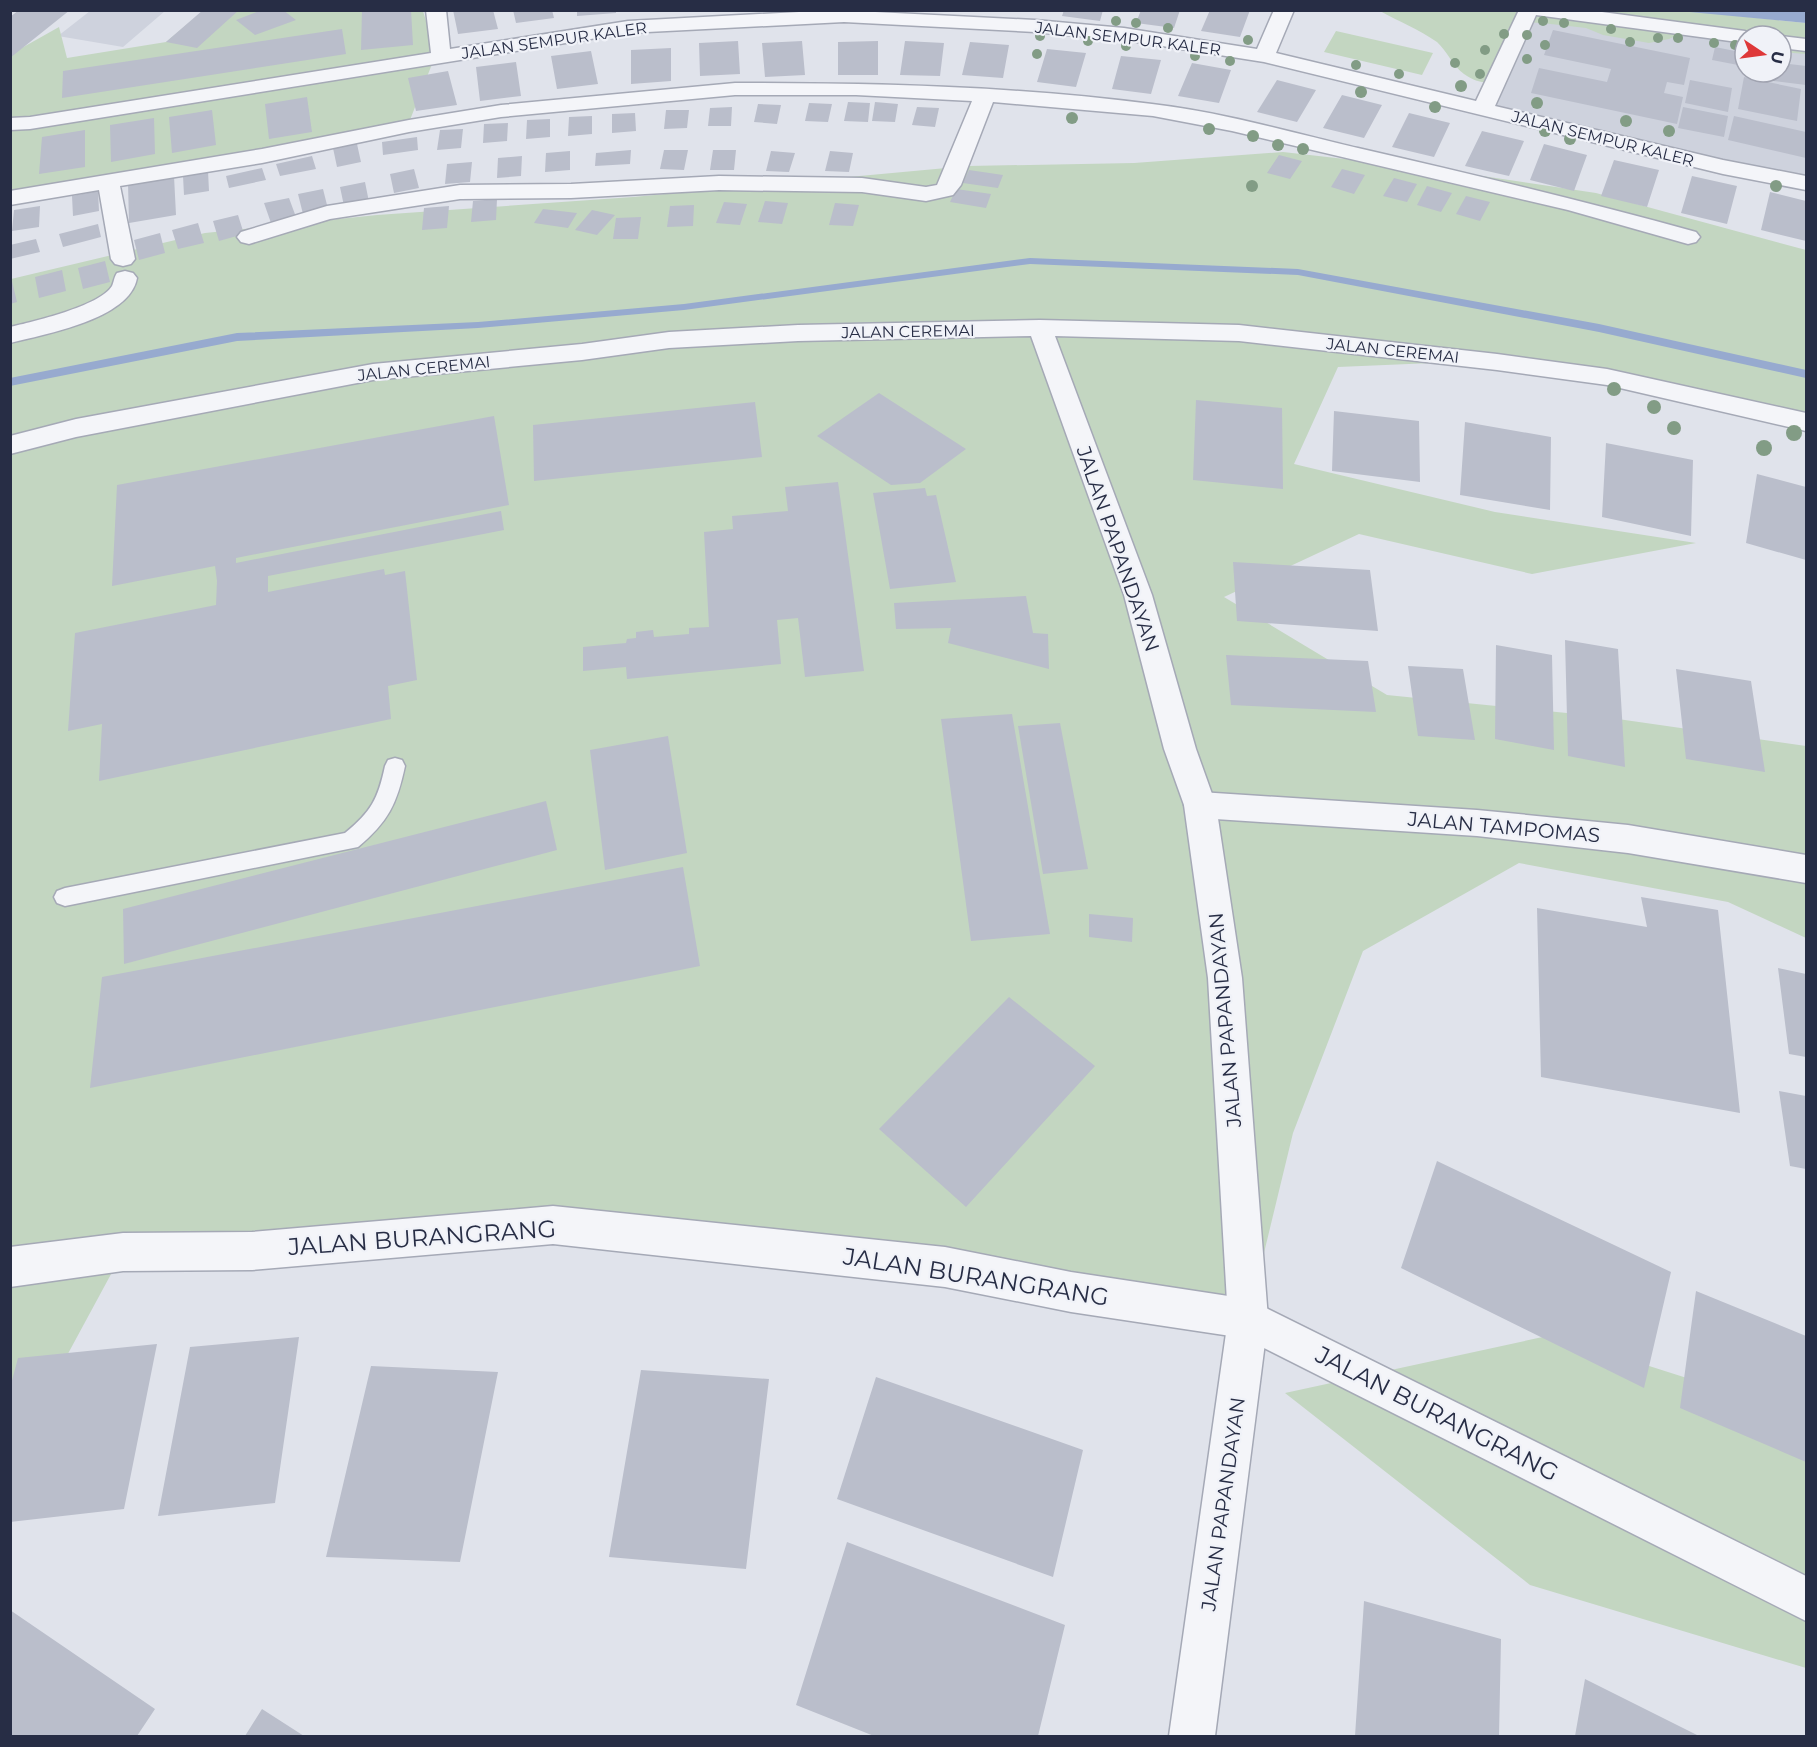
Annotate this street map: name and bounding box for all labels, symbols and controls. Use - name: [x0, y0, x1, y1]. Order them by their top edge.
- street label: JALAN SEMPUR KALER: [459, 18, 648, 63]
- street label: JALAN SEMPUR KALER: [1033, 18, 1222, 59]
- north arrow: [1733, 24, 1793, 84]
- text: U: [1766, 49, 1788, 66]
- street label: JALAN SEMPUR KALER: [1509, 106, 1696, 170]
- street label: JALAN CEREMAI: [840, 321, 975, 342]
- street label: JALAN CEREMAI: [1325, 334, 1460, 367]
- street label: JALAN CEREMAI: [356, 352, 491, 385]
- street label: JALAN PAPANDAYAN: [1071, 442, 1164, 655]
- street label: JALAN TAMPOMAS: [1406, 807, 1601, 847]
- street label: JALAN PAPANDAYAN: [1204, 912, 1246, 1129]
- street label: JALAN BURANGRANG: [286, 1214, 557, 1261]
- street label: JALAN BURANGRANG: [840, 1241, 1111, 1312]
- street label: JALAN BURANGRANG: [1310, 1339, 1563, 1487]
- street label: JALAN PAPANDAYAN: [1196, 1396, 1250, 1613]

